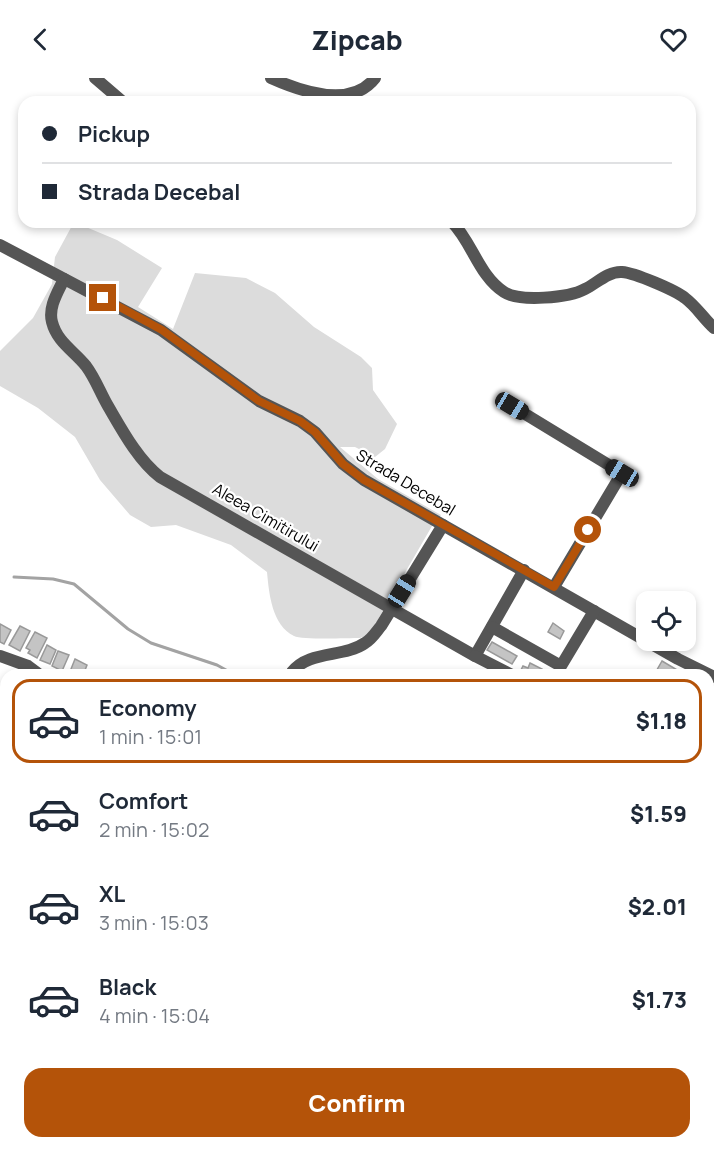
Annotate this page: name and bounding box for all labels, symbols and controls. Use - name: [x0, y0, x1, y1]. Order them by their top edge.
- text: Zipcab: [311, 21, 403, 58]
- icon: back: [24, 23, 57, 56]
- icon: heart: [657, 23, 690, 56]
- text: Pickup: [78, 119, 150, 149]
- text: Strada Decebal: [78, 177, 240, 207]
- route end: [89, 284, 116, 311]
- car: [492, 389, 532, 423]
- street label: Strada Decebal: [352, 444, 460, 520]
- car: [602, 456, 642, 490]
- street label: Aleea Cimitirului: [209, 478, 323, 556]
- route start: [574, 516, 601, 543]
- car: [385, 571, 419, 611]
- map controls: [636, 591, 696, 651]
- button: locate: [636, 591, 696, 651]
- text: Economy: [99, 693, 197, 723]
- icon: car: [27, 694, 81, 748]
- text: $1.18: [636, 706, 687, 736]
- text: 1 min · 15:01: [99, 723, 202, 750]
- text: Comfort: [99, 786, 188, 816]
- icon: car: [27, 787, 81, 841]
- text: $1.59: [630, 799, 687, 829]
- text: 2 min · 15:02: [99, 816, 209, 843]
- text: XL: [99, 879, 125, 909]
- icon: car: [27, 880, 81, 934]
- text: $2.01: [628, 892, 687, 922]
- text: 3 min · 15:03: [99, 909, 209, 936]
- text: Black: [99, 972, 156, 1002]
- icon: car: [27, 973, 81, 1027]
- text: $1.73: [632, 985, 687, 1015]
- text: 4 min · 15:04: [99, 1002, 210, 1029]
- button: Confirm: [24, 1068, 690, 1137]

